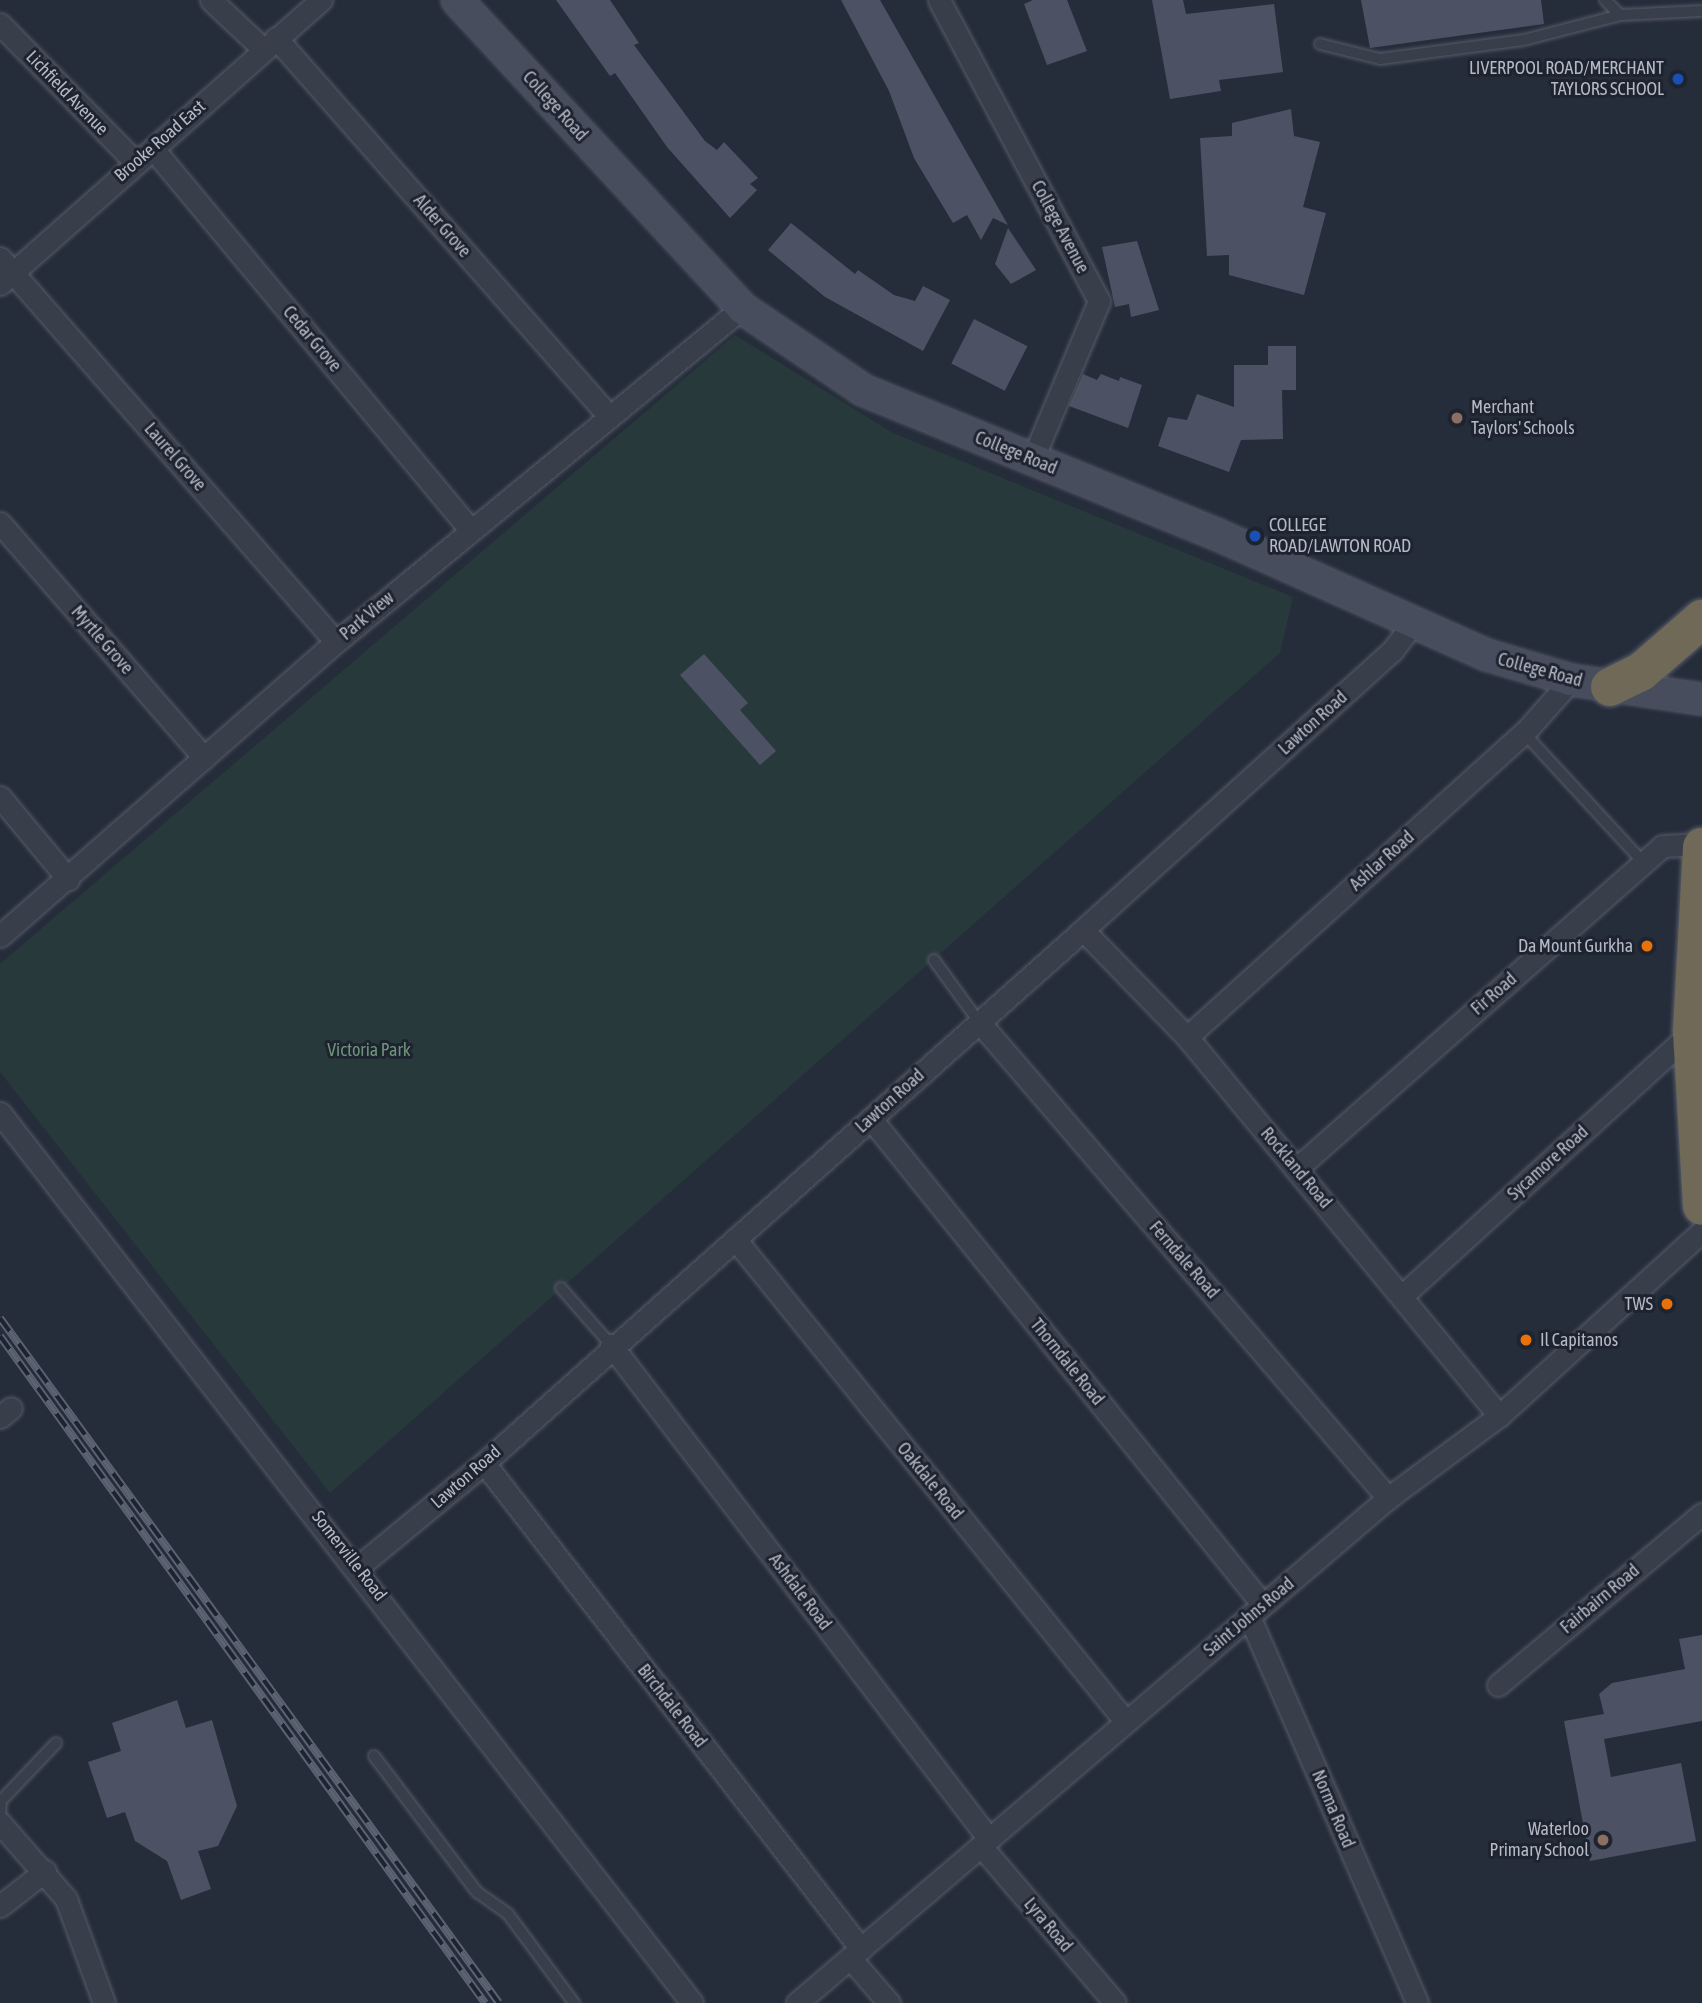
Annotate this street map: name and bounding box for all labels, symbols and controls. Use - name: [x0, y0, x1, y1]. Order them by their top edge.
- street label: Lichfield Avenue: [21, 46, 113, 140]
- place label: LIVERPOOL ROAD/MERCHANT TAYLORS SCHOOL: [1469, 58, 1664, 100]
- street label: College Road: [518, 67, 592, 145]
- marker: LIVERPOOL ROAD/MERCHANT TAYLORS SCHOOL: [1670, 71, 1686, 87]
- street label: Brooke Road East: [110, 96, 210, 186]
- street label: College Avenue: [1027, 177, 1093, 277]
- street label: Alder Grove: [409, 190, 475, 262]
- street label: Cedar Grove: [278, 302, 346, 376]
- place label: Merchant Taylors' Schools: [1471, 397, 1575, 440]
- marker: Merchant Taylors' Schools: [1449, 410, 1465, 426]
- street label: Laurel Grove: [140, 418, 210, 496]
- street label: College Road: [972, 427, 1060, 479]
- place label: COLLEGE ROAD/LAWTON ROAD: [1269, 515, 1411, 558]
- marker: COLLEGE ROAD/LAWTON ROAD: [1247, 528, 1263, 544]
- street label: Park View: [335, 587, 399, 645]
- street label: Myrtle Grove: [66, 601, 138, 679]
- street label: College Road: [1495, 648, 1585, 692]
- street label: Lawton Road: [1274, 687, 1352, 759]
- street label: Ashlar Road: [1345, 826, 1419, 896]
- place label: Da Mount Gurkha: [1518, 935, 1633, 957]
- marker: Da Mount Gurkha: [1639, 938, 1655, 954]
- street label: Fir Road: [1467, 968, 1521, 1020]
- park label: Victoria Park: [327, 1039, 411, 1061]
- street label: Lawton Road: [851, 1065, 929, 1137]
- street label: Sycamore Road: [1503, 1121, 1593, 1205]
- street label: Rockland Road: [1256, 1123, 1336, 1213]
- street label: Ferndale Road: [1144, 1217, 1224, 1303]
- place label: TWS: [1624, 1293, 1653, 1315]
- marker: TWS: [1659, 1296, 1675, 1312]
- street label: Thorndale Road: [1025, 1314, 1109, 1410]
- place label: Il Capitanos: [1540, 1329, 1618, 1351]
- marker: Il Capitanos: [1518, 1332, 1534, 1348]
- street label: Oakdale Road: [892, 1438, 968, 1524]
- street label: Lawton Road: [427, 1441, 505, 1513]
- street label: Somerville Road: [307, 1507, 391, 1605]
- street label: Ashdale Road: [764, 1549, 836, 1635]
- street label: Fairbairn Road: [1556, 1560, 1644, 1638]
- street label: Saint Johns Road: [1199, 1573, 1299, 1661]
- street label: Birchdale Road: [633, 1660, 711, 1752]
- street label: Norma Road: [1307, 1767, 1359, 1851]
- place label: Waterloo Primary School: [1490, 1819, 1589, 1862]
- marker: Waterloo Primary School: [1595, 1832, 1611, 1848]
- street label: Lyra Road: [1019, 1894, 1077, 1956]

